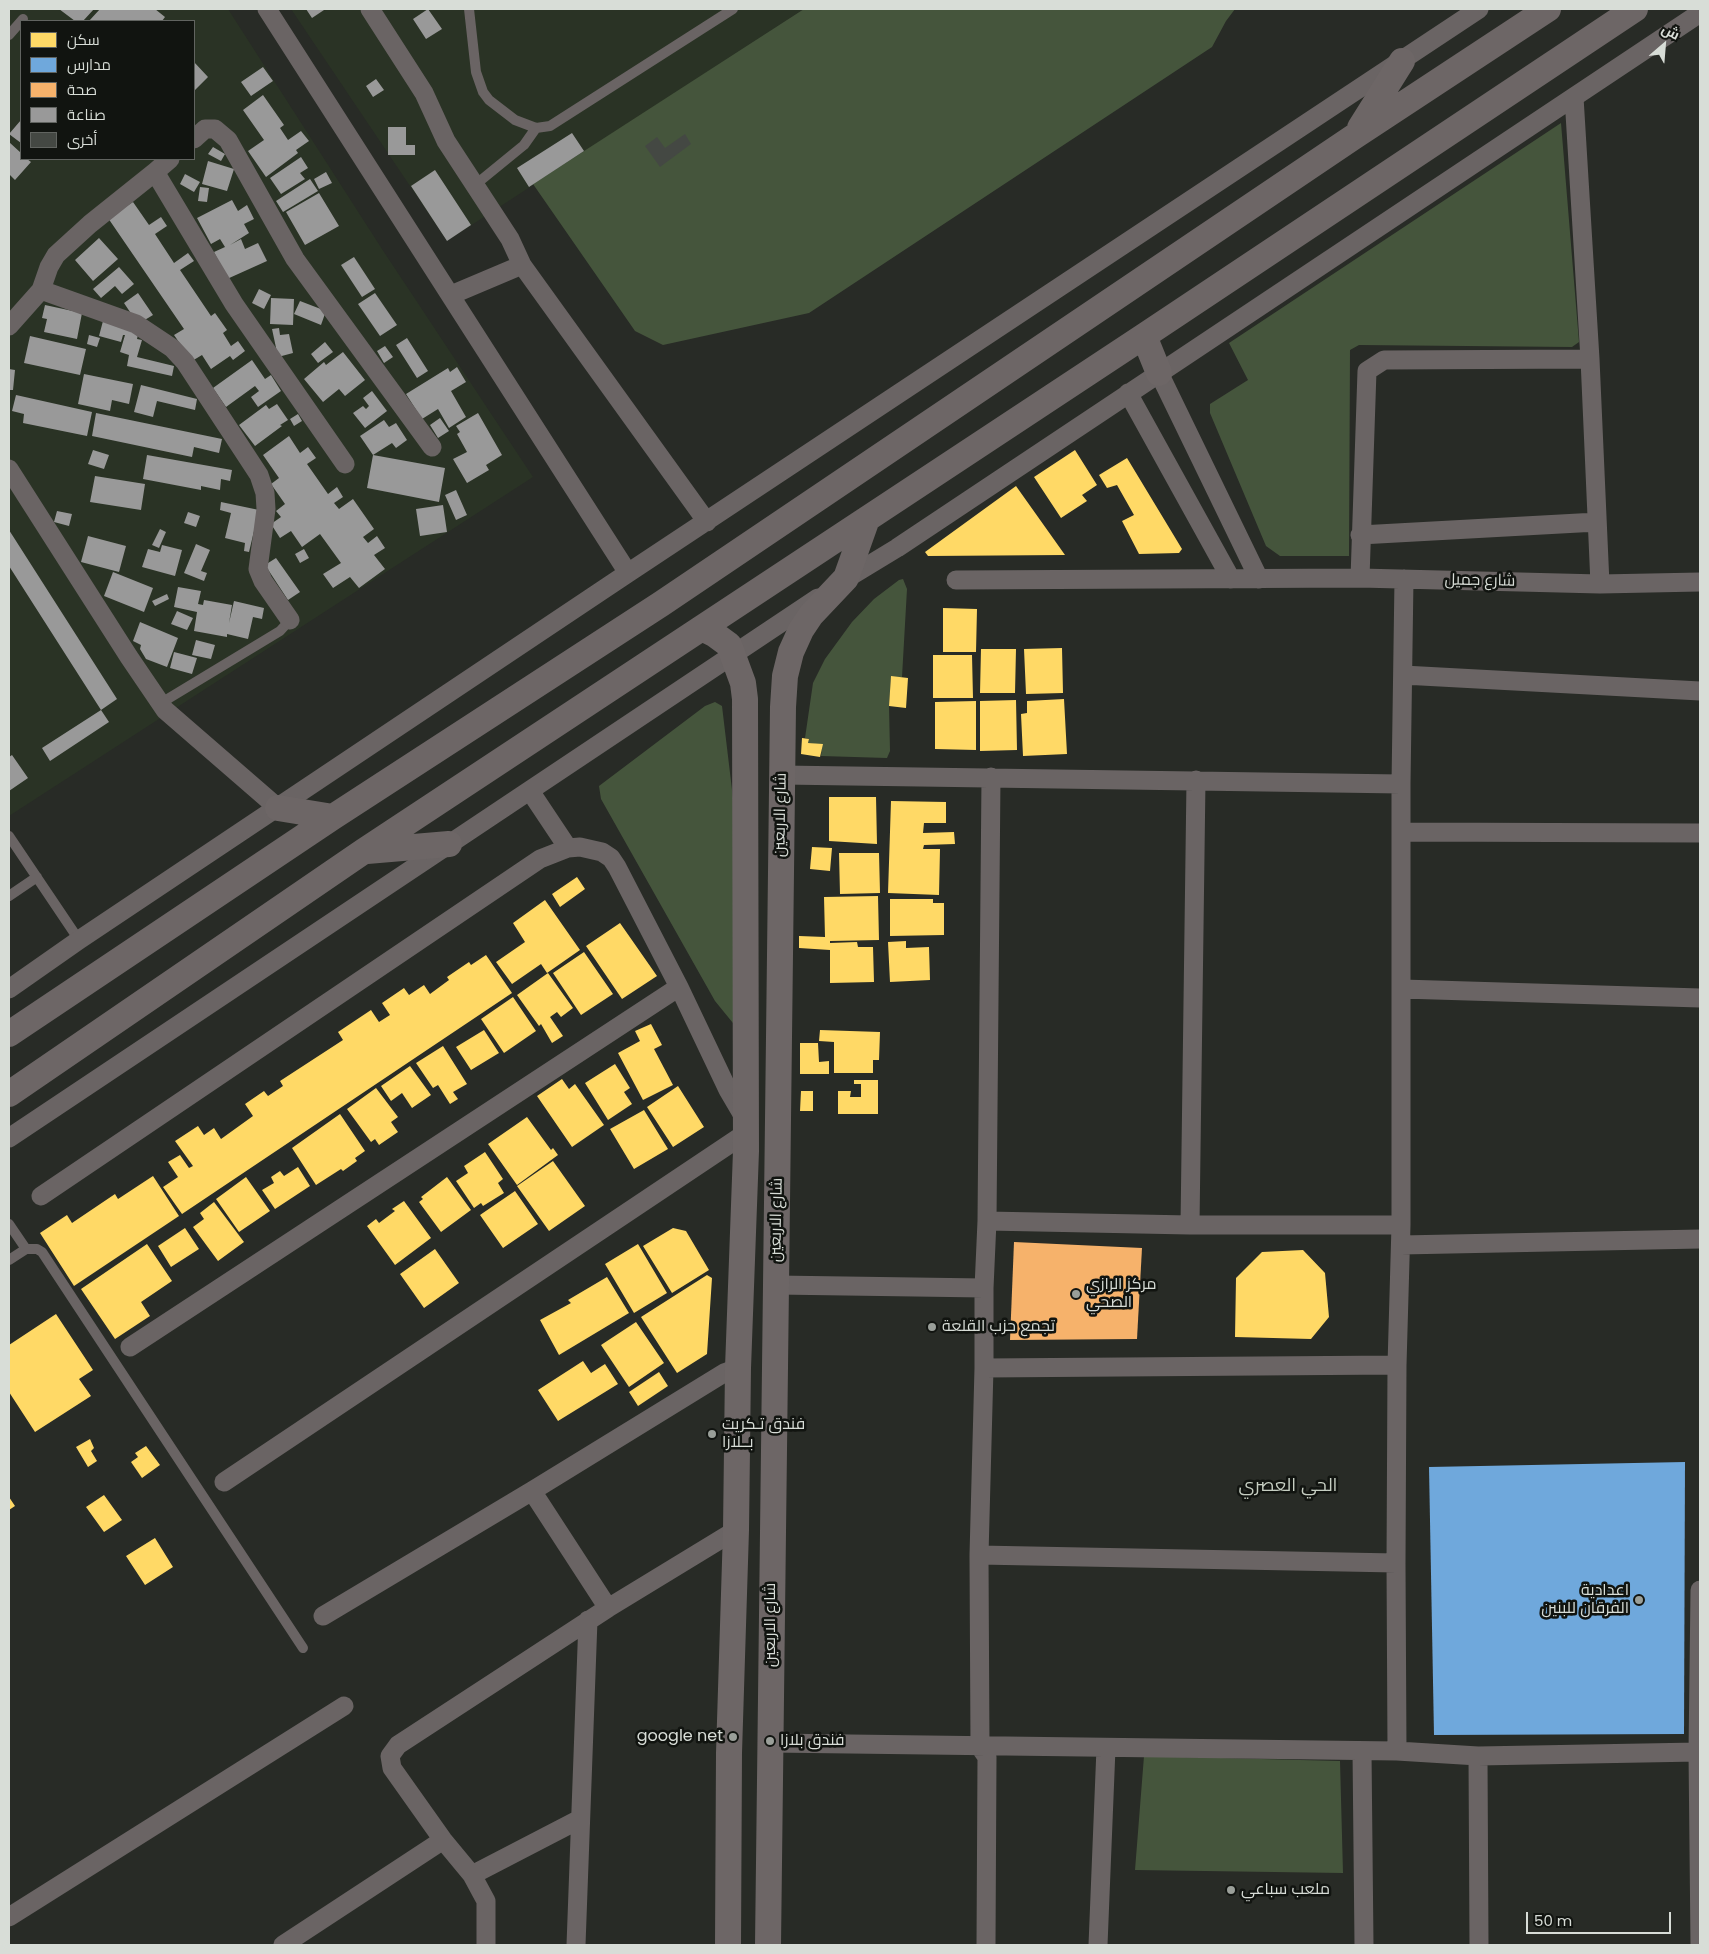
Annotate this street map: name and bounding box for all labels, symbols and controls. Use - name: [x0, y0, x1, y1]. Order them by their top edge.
- text: ش: [1658, 19, 1683, 45]
- legend: [20, 20, 195, 160]
- north arrow: [1639, 20, 1689, 70]
- text: سكن: [67, 29, 100, 50]
- text: مدارس: [67, 54, 111, 75]
- text: صحة: [67, 79, 97, 100]
- text: صناعة: [67, 104, 106, 125]
- text: أخرى: [67, 129, 97, 150]
- street label: شارع جميل: [1444, 571, 1516, 591]
- street label: شارع الاربعين: [771, 773, 791, 857]
- street label: شارع الاربعين: [767, 1178, 787, 1262]
- place label: مركز الرازي الصحي: [1086, 1275, 1156, 1313]
- marker: مركز الرازي الصحي: [1070, 1288, 1082, 1300]
- place label: تجمع حزب القلعة: [942, 1317, 1055, 1337]
- marker: تجمع حزب القلعة: [926, 1321, 938, 1333]
- place label: فندق تـكريت بــلازا: [722, 1415, 805, 1453]
- marker: فندق تـكريت بــلازا: [706, 1428, 718, 1440]
- district label: الحي العصري: [1239, 1475, 1337, 1497]
- place label: اعدادية الفرقان للبنين: [1541, 1581, 1629, 1619]
- street label: شارع الاربعين: [761, 1583, 781, 1667]
- marker: اعدادية الفرقان للبنين: [1633, 1594, 1645, 1606]
- place label: google net: [637, 1727, 723, 1747]
- marker: google net: [727, 1731, 739, 1743]
- place label: فندق بلازا: [780, 1731, 845, 1751]
- marker: فندق بلازا: [764, 1735, 776, 1747]
- place label: ملعب سباعي: [1241, 1880, 1330, 1900]
- marker: ملعب سباعي: [1225, 1884, 1237, 1896]
- scale bar: [1529, 1902, 1674, 1934]
- text: 50 m: [1534, 1910, 1572, 1931]

